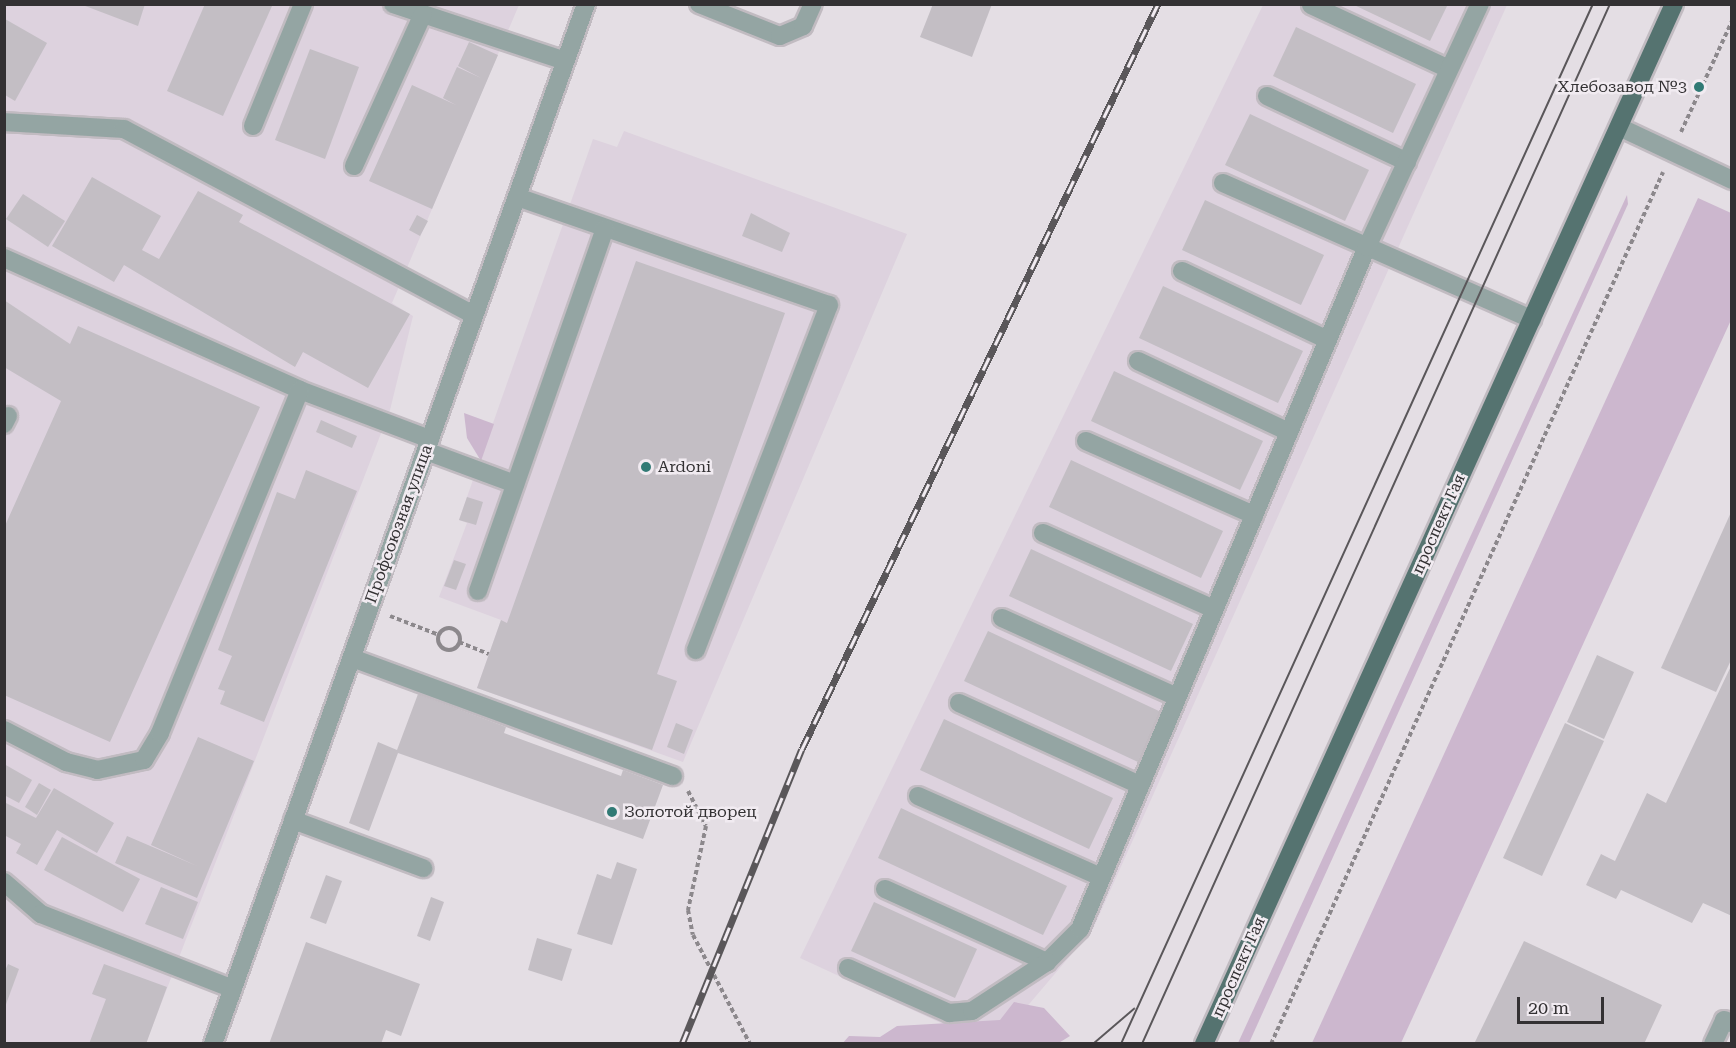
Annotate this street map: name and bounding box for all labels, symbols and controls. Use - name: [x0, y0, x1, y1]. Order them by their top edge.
- place label: Хлебозавод №3: [1558, 77, 1687, 97]
- marker: Хлебозавод №3: [1692, 80, 1706, 94]
- street label: Профсоюзная улица: [361, 442, 437, 606]
- place label: Ardoni: [658, 457, 711, 477]
- marker: Ardoni: [639, 460, 653, 474]
- street label: проспект Гая: [1408, 471, 1470, 577]
- place label: Золотой дворец: [624, 802, 757, 822]
- marker: Золотой дворец: [605, 805, 619, 819]
- street label: проспект Гая: [1208, 914, 1270, 1020]
- scale bar: [1520, 985, 1607, 1023]
- text: 20 m: [1528, 997, 1569, 1018]

